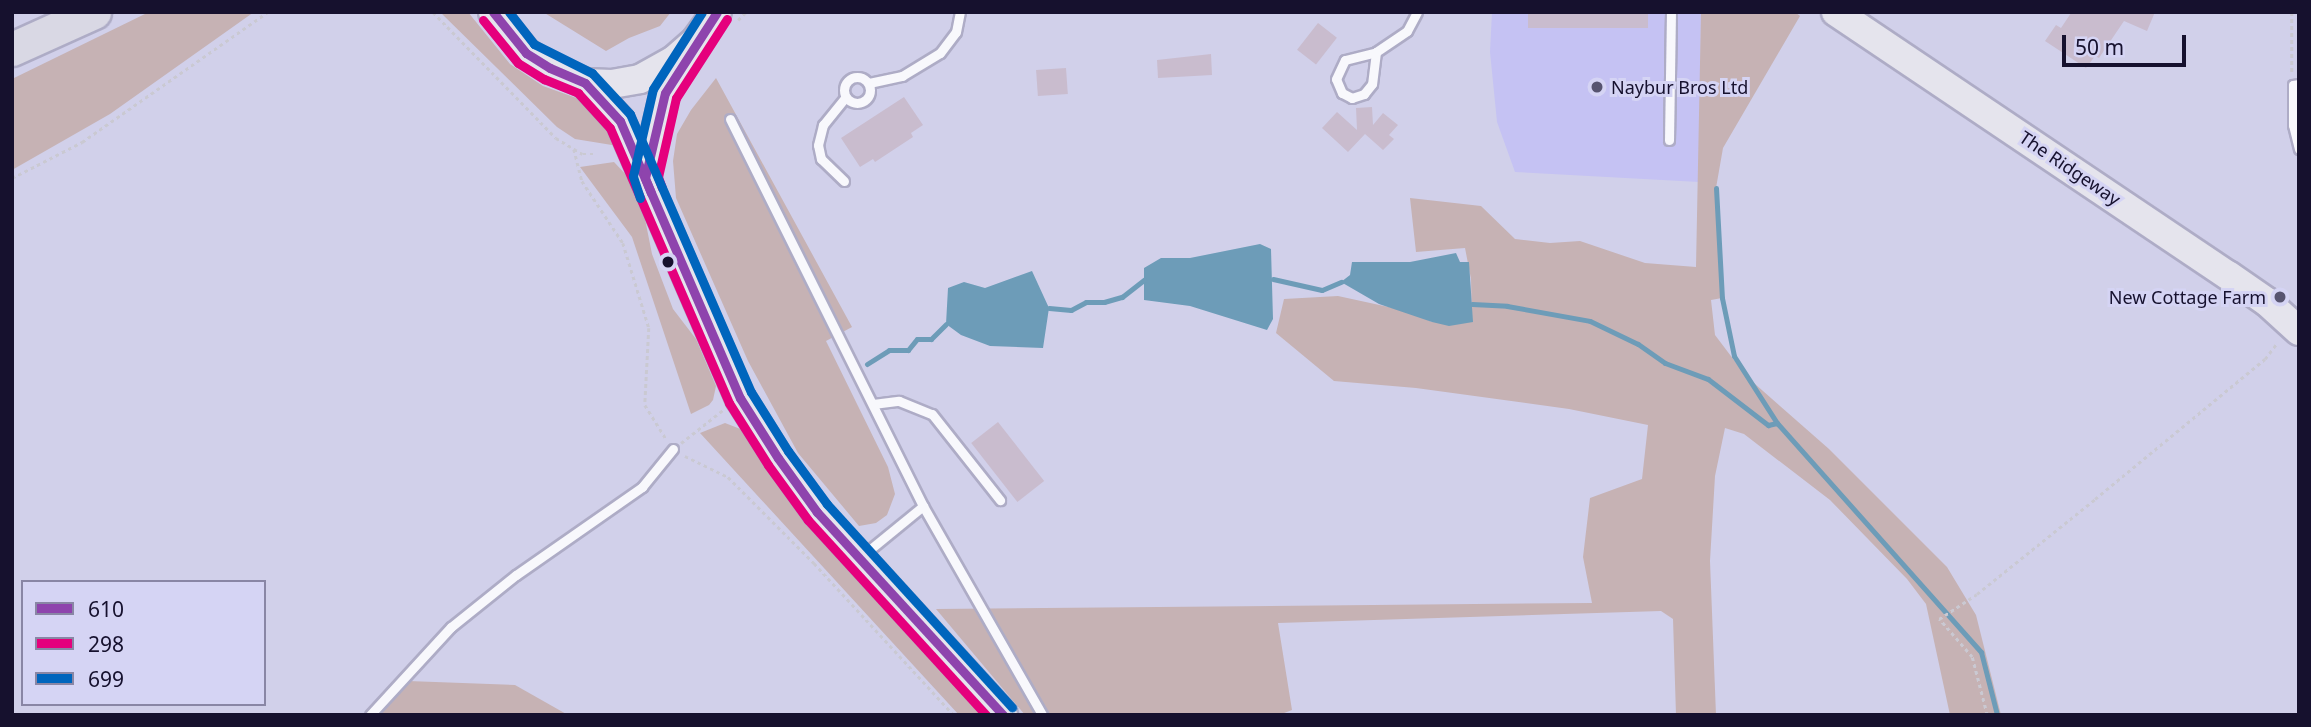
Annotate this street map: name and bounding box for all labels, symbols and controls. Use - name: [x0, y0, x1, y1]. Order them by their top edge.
- scale bar: [2066, 21, 2190, 65]
- text: 50 m: [2075, 33, 2124, 61]
- place label: Naybur Bros Ltd: [1611, 76, 1748, 98]
- marker: Naybur Bros Ltd: [1589, 79, 1605, 95]
- street label: The Ridgeway: [2015, 126, 2125, 210]
- unlabelled marker: [661, 255, 675, 269]
- place label: New Cottage Farm: [2109, 286, 2266, 308]
- marker: New Cottage Farm: [2272, 289, 2288, 305]
- legend: [21, 580, 266, 706]
- text: 610: [88, 595, 124, 623]
- text: 298: [88, 630, 124, 658]
- text: 699: [88, 665, 124, 693]

